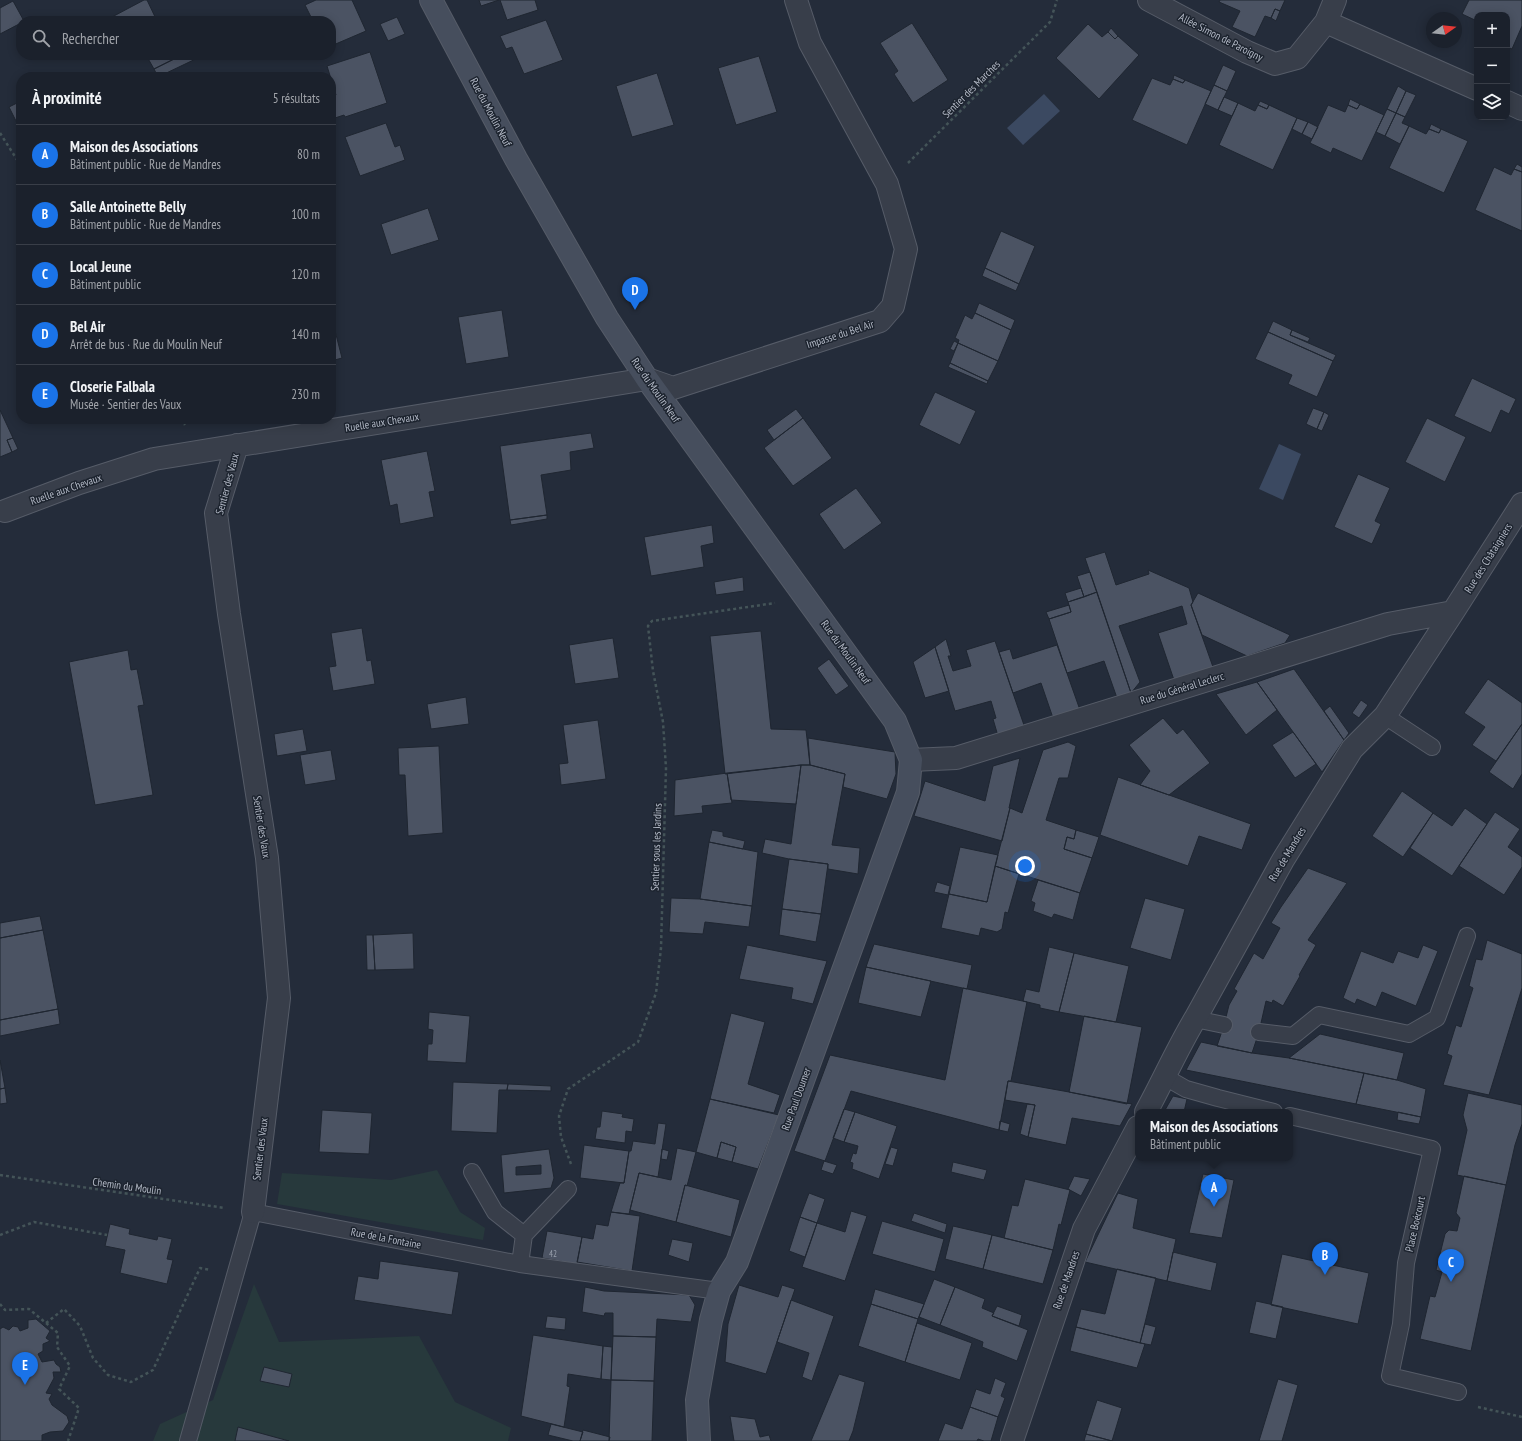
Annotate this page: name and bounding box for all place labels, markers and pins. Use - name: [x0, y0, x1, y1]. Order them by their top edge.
- pin: D: [622, 277, 648, 310]
- pin: A: [1201, 1174, 1227, 1207]
- pin: B: [1312, 1242, 1338, 1275]
- pin: C: [1438, 1249, 1464, 1282]
- pin: E: [12, 1352, 38, 1385]

